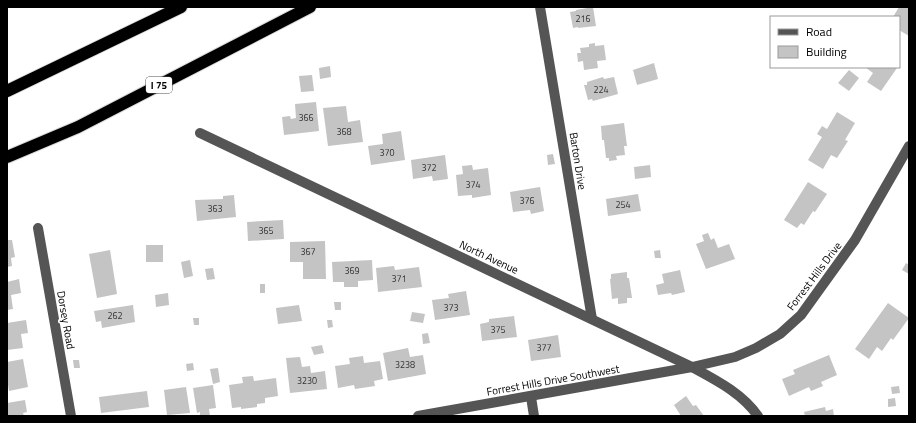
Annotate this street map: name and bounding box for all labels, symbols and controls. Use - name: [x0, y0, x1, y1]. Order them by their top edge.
- house number: 216: [575, 12, 591, 25]
- legend: [770, 16, 900, 68]
- text: Road: [806, 22, 832, 41]
- text: Building: [806, 42, 847, 61]
- road number: I 75: [146, 77, 172, 93]
- house number: 224: [593, 83, 609, 96]
- house number: 366: [298, 111, 314, 124]
- house number: 368: [336, 125, 352, 138]
- street label: Barton Drive: [566, 131, 591, 191]
- house number: 370: [379, 146, 395, 159]
- house number: 372: [421, 161, 437, 174]
- house number: 374: [465, 178, 481, 191]
- house number: 376: [519, 194, 535, 207]
- house number: 254: [615, 198, 631, 211]
- house number: 363: [207, 202, 223, 215]
- house number: 365: [258, 224, 274, 237]
- street label: North Avenue: [457, 236, 522, 278]
- street label: Forrest Hills Drive: [783, 238, 845, 314]
- house number: 367: [300, 245, 316, 258]
- house number: 369: [344, 264, 360, 277]
- house number: 371: [391, 272, 407, 285]
- street label: Dorsey Road: [53, 290, 79, 351]
- house number: 373: [443, 301, 459, 314]
- house number: 262: [107, 309, 123, 322]
- house number: 375: [490, 323, 506, 336]
- house number: 377: [536, 341, 552, 354]
- house number: 3238: [395, 358, 415, 371]
- street label: Forrest Hills Drive Southwest: [485, 360, 621, 400]
- house number: 3230: [297, 374, 317, 387]

